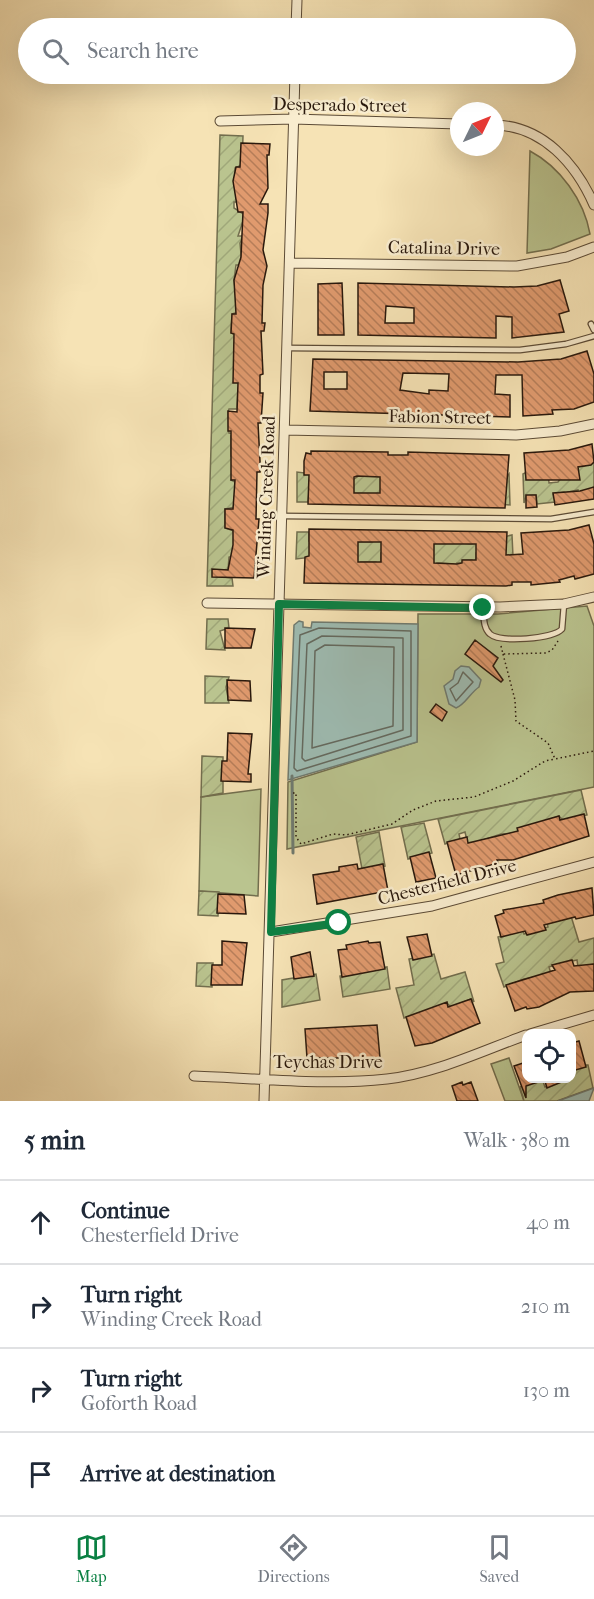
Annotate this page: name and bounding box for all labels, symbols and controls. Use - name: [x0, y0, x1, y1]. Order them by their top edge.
- search box: [18, 18, 576, 84]
- icon: search: [39, 35, 72, 68]
- text: Search here: [87, 38, 199, 64]
- street label: Desperado Street: [273, 94, 408, 117]
- north arrow: [450, 102, 504, 156]
- street label: Catalina Drive: [388, 237, 500, 260]
- street label: Fabion Street: [388, 406, 492, 429]
- street label: Winding Creek Road: [253, 415, 280, 580]
- route end: [469, 594, 495, 620]
- street label: Chesterfield Drive: [376, 855, 519, 910]
- route start: [325, 909, 351, 935]
- map controls: [522, 1029, 576, 1083]
- button: locate: [522, 1029, 576, 1083]
- street label: Teychas Drive: [273, 1052, 383, 1073]
- text: 5 min: [24, 1125, 85, 1156]
- text: Walk · 380 m: [464, 1129, 570, 1152]
- text: Continue: [81, 1198, 170, 1224]
- icon: ahead: [24, 1206, 57, 1239]
- text: 40 m: [526, 1211, 570, 1234]
- text: Chesterfield Drive: [81, 1224, 239, 1247]
- text: Turn right: [81, 1282, 182, 1308]
- icon: right: [24, 1290, 57, 1323]
- text: 210 m: [521, 1295, 570, 1318]
- text: Winding Creek Road: [81, 1308, 262, 1331]
- text: Turn right: [81, 1366, 182, 1392]
- icon: right: [24, 1374, 57, 1407]
- text: 130 m: [523, 1379, 570, 1402]
- text: Goforth Road: [81, 1392, 197, 1415]
- icon: arrive: [24, 1458, 57, 1491]
- text: Arrive at destination: [81, 1461, 275, 1487]
- tab: Map: [75, 1531, 108, 1586]
- tab: Directions: [258, 1531, 330, 1586]
- tab: Saved: [479, 1531, 519, 1586]

